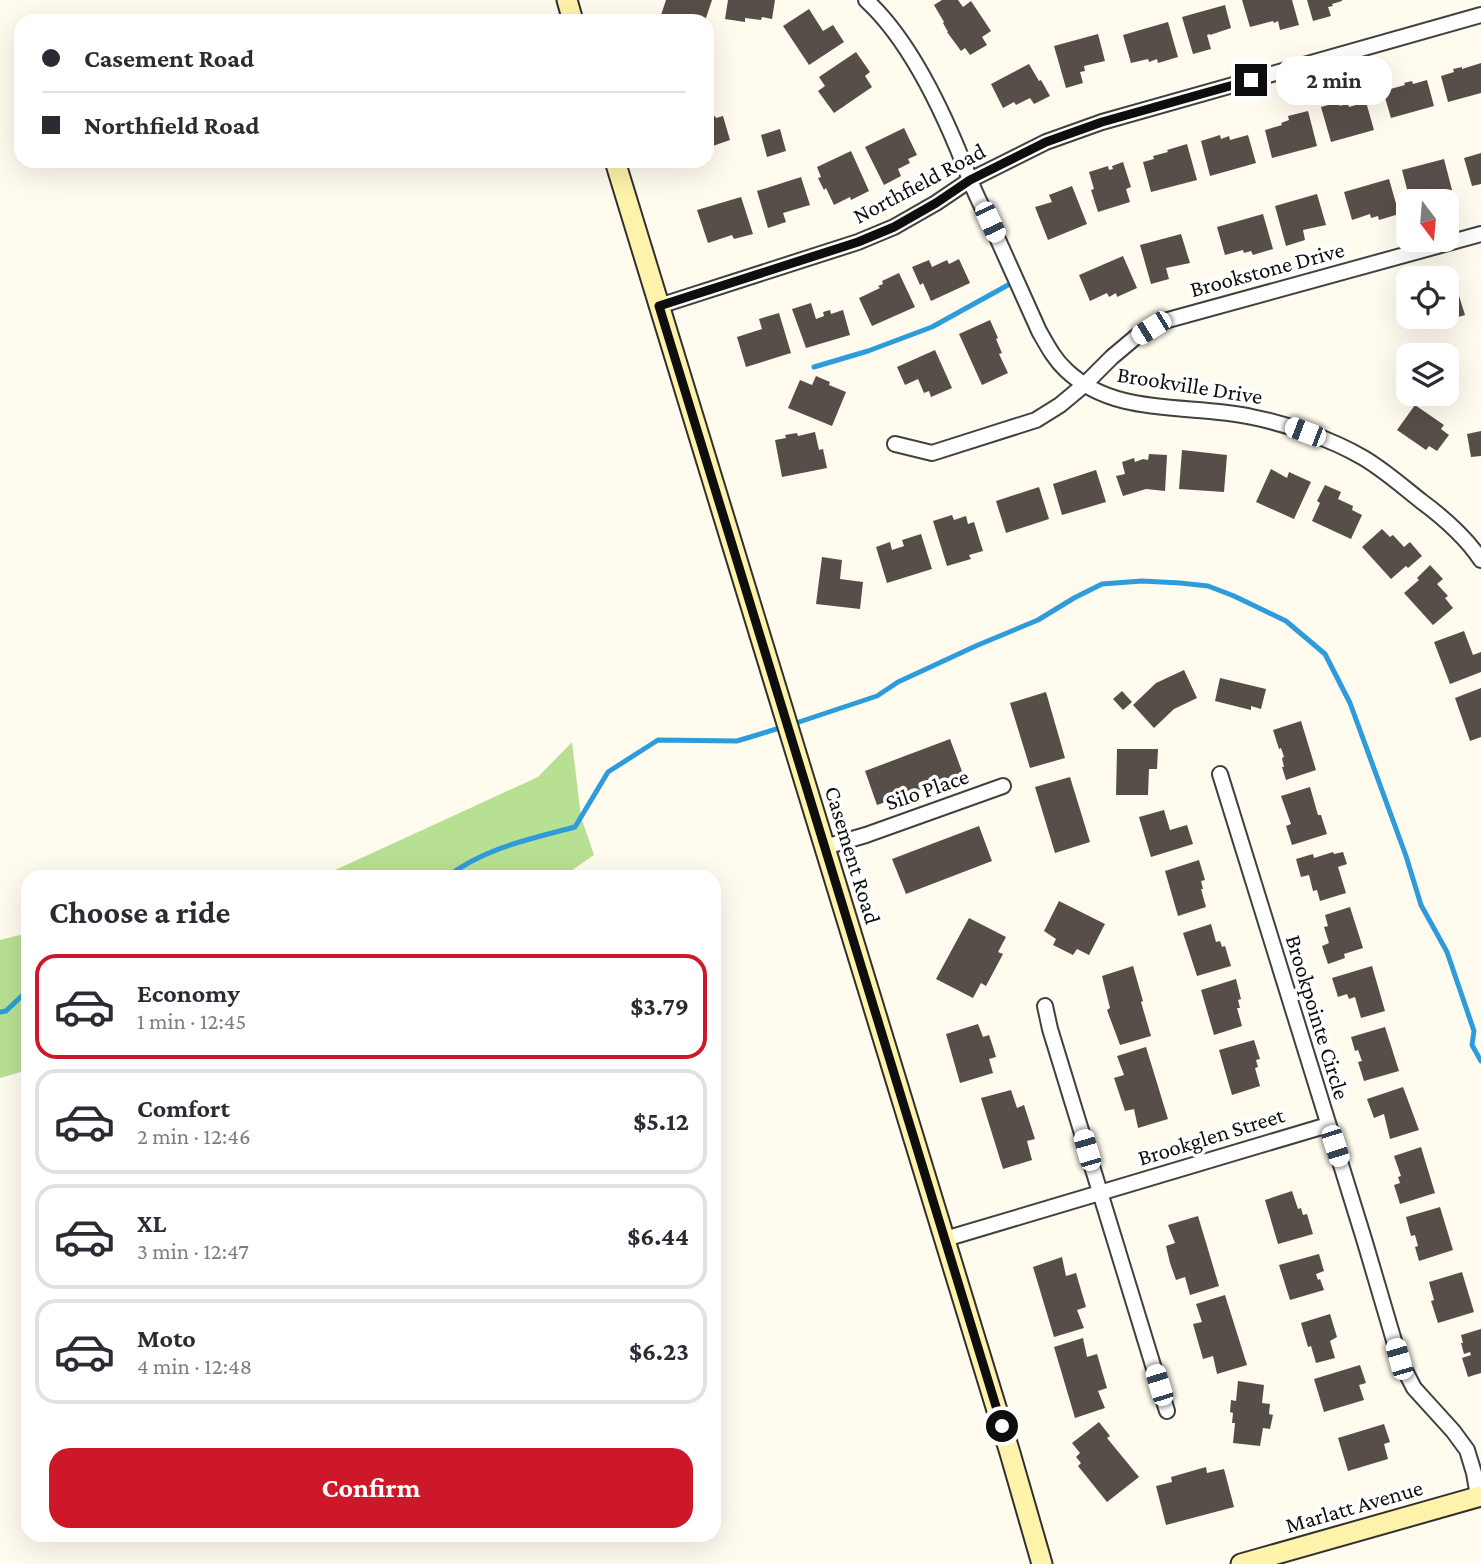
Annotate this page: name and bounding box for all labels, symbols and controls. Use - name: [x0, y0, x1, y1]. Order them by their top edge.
- text: Casement Road: [84, 44, 254, 73]
- callout: 2 min: [1276, 56, 1391, 104]
- route end: [1235, 64, 1267, 96]
- text: 2 min: [1306, 67, 1362, 93]
- text: Northfield Road: [84, 111, 260, 140]
- street label: Northfield Road: [848, 137, 990, 229]
- north arrow: [1396, 189, 1460, 252]
- map controls: [1396, 189, 1459, 406]
- car: [972, 199, 1009, 245]
- street label: Brookstone Drive: [1187, 236, 1347, 302]
- button: locate: [1396, 266, 1459, 329]
- car: [1128, 308, 1175, 348]
- button: layers: [1396, 343, 1459, 406]
- street label: Brookville Drive: [1115, 361, 1265, 409]
- car: [1282, 415, 1329, 449]
- street label: Silo Place: [882, 763, 972, 815]
- street label: Casement Road: [820, 783, 886, 927]
- text: Choose a ride: [49, 894, 230, 930]
- street label: Brookpointe Circle: [1281, 932, 1355, 1102]
- icon: car: [53, 975, 116, 1038]
- text: Economy: [137, 979, 240, 1008]
- text: $3.79: [630, 992, 689, 1021]
- text: 1 min · 12:45: [137, 1008, 246, 1034]
- icon: car: [53, 1090, 116, 1153]
- text: Comfort: [137, 1094, 230, 1123]
- street label: Brookglen Street: [1135, 1101, 1288, 1171]
- text: $5.12: [633, 1107, 689, 1136]
- text: 2 min · 12:46: [137, 1123, 251, 1149]
- car: [1319, 1123, 1352, 1169]
- car: [1072, 1127, 1103, 1173]
- icon: car: [53, 1205, 116, 1268]
- text: XL: [137, 1209, 166, 1238]
- text: $6.44: [627, 1222, 689, 1251]
- text: 3 min · 12:47: [137, 1238, 249, 1264]
- icon: car: [53, 1320, 116, 1383]
- text: Moto: [137, 1324, 196, 1353]
- car: [1384, 1336, 1415, 1382]
- text: $6.23: [629, 1337, 689, 1366]
- text: 4 min · 12:48: [137, 1353, 252, 1379]
- car: [1143, 1362, 1176, 1408]
- route start: [986, 1410, 1018, 1442]
- button: Confirm: [49, 1448, 693, 1528]
- street label: Marlatt Avenue: [1282, 1474, 1426, 1538]

